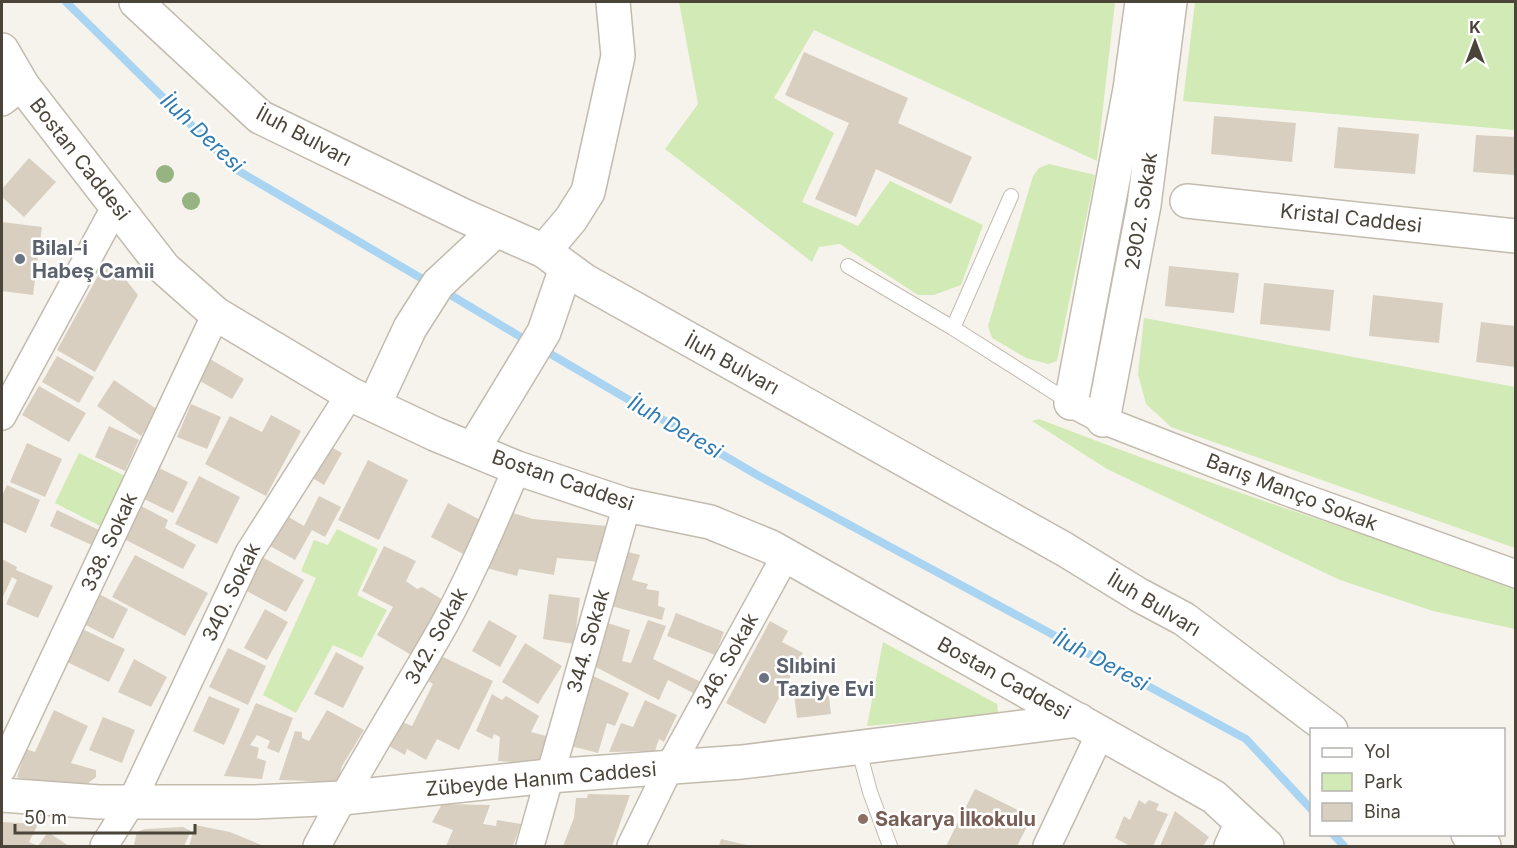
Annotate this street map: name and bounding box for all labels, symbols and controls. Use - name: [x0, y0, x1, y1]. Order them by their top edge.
- north arrow: [1445, 12, 1505, 72]
- text: K: [1469, 17, 1481, 37]
- water label: İluh Deresi: [156, 87, 250, 178]
- street label: Bostan Caddesi: [25, 93, 135, 225]
- street label: İluh Bulvarı: [252, 100, 356, 171]
- street label: 2902. Sokak: [1120, 150, 1162, 272]
- street label: Kristal Caddesi: [1279, 199, 1423, 237]
- place label: Bilal-i Habeş Camii: [32, 236, 155, 283]
- marker: Bilal-i Habeş Camii: [13, 252, 27, 266]
- street label: İluh Bulvarı: [681, 327, 784, 400]
- water label: İluh Deresi: [624, 389, 728, 464]
- street label: Bostan Caddesi: [489, 445, 637, 515]
- street label: Barış Manço Sokak: [1203, 448, 1381, 536]
- street label: 338. Sokak: [76, 489, 142, 595]
- street label: 340. Sokak: [197, 539, 265, 645]
- street label: İluh Bulvarı: [1103, 566, 1205, 641]
- street label: 342. Sokak: [400, 583, 472, 689]
- street label: 344. Sokak: [562, 586, 614, 696]
- street label: 346. Sokak: [691, 609, 763, 713]
- water label: İluh Deresi: [1049, 624, 1155, 697]
- street label: Bostan Caddesi: [933, 632, 1075, 724]
- place label: Slıbini Taziye Evi: [776, 654, 874, 701]
- marker: Slıbini Taziye Evi: [757, 671, 771, 685]
- legend: [1310, 728, 1505, 836]
- text: Yol: [1364, 741, 1390, 762]
- street label: Zübeyde Hanım Caddesi: [425, 757, 657, 801]
- text: Park: [1364, 771, 1403, 792]
- scale bar: [15, 797, 195, 835]
- text: Bina: [1364, 801, 1401, 822]
- text: 50 m: [24, 807, 67, 828]
- place label: Sakarya İlkokulu: [875, 807, 1036, 831]
- marker: Sakarya İlkokulu: [856, 812, 870, 826]

